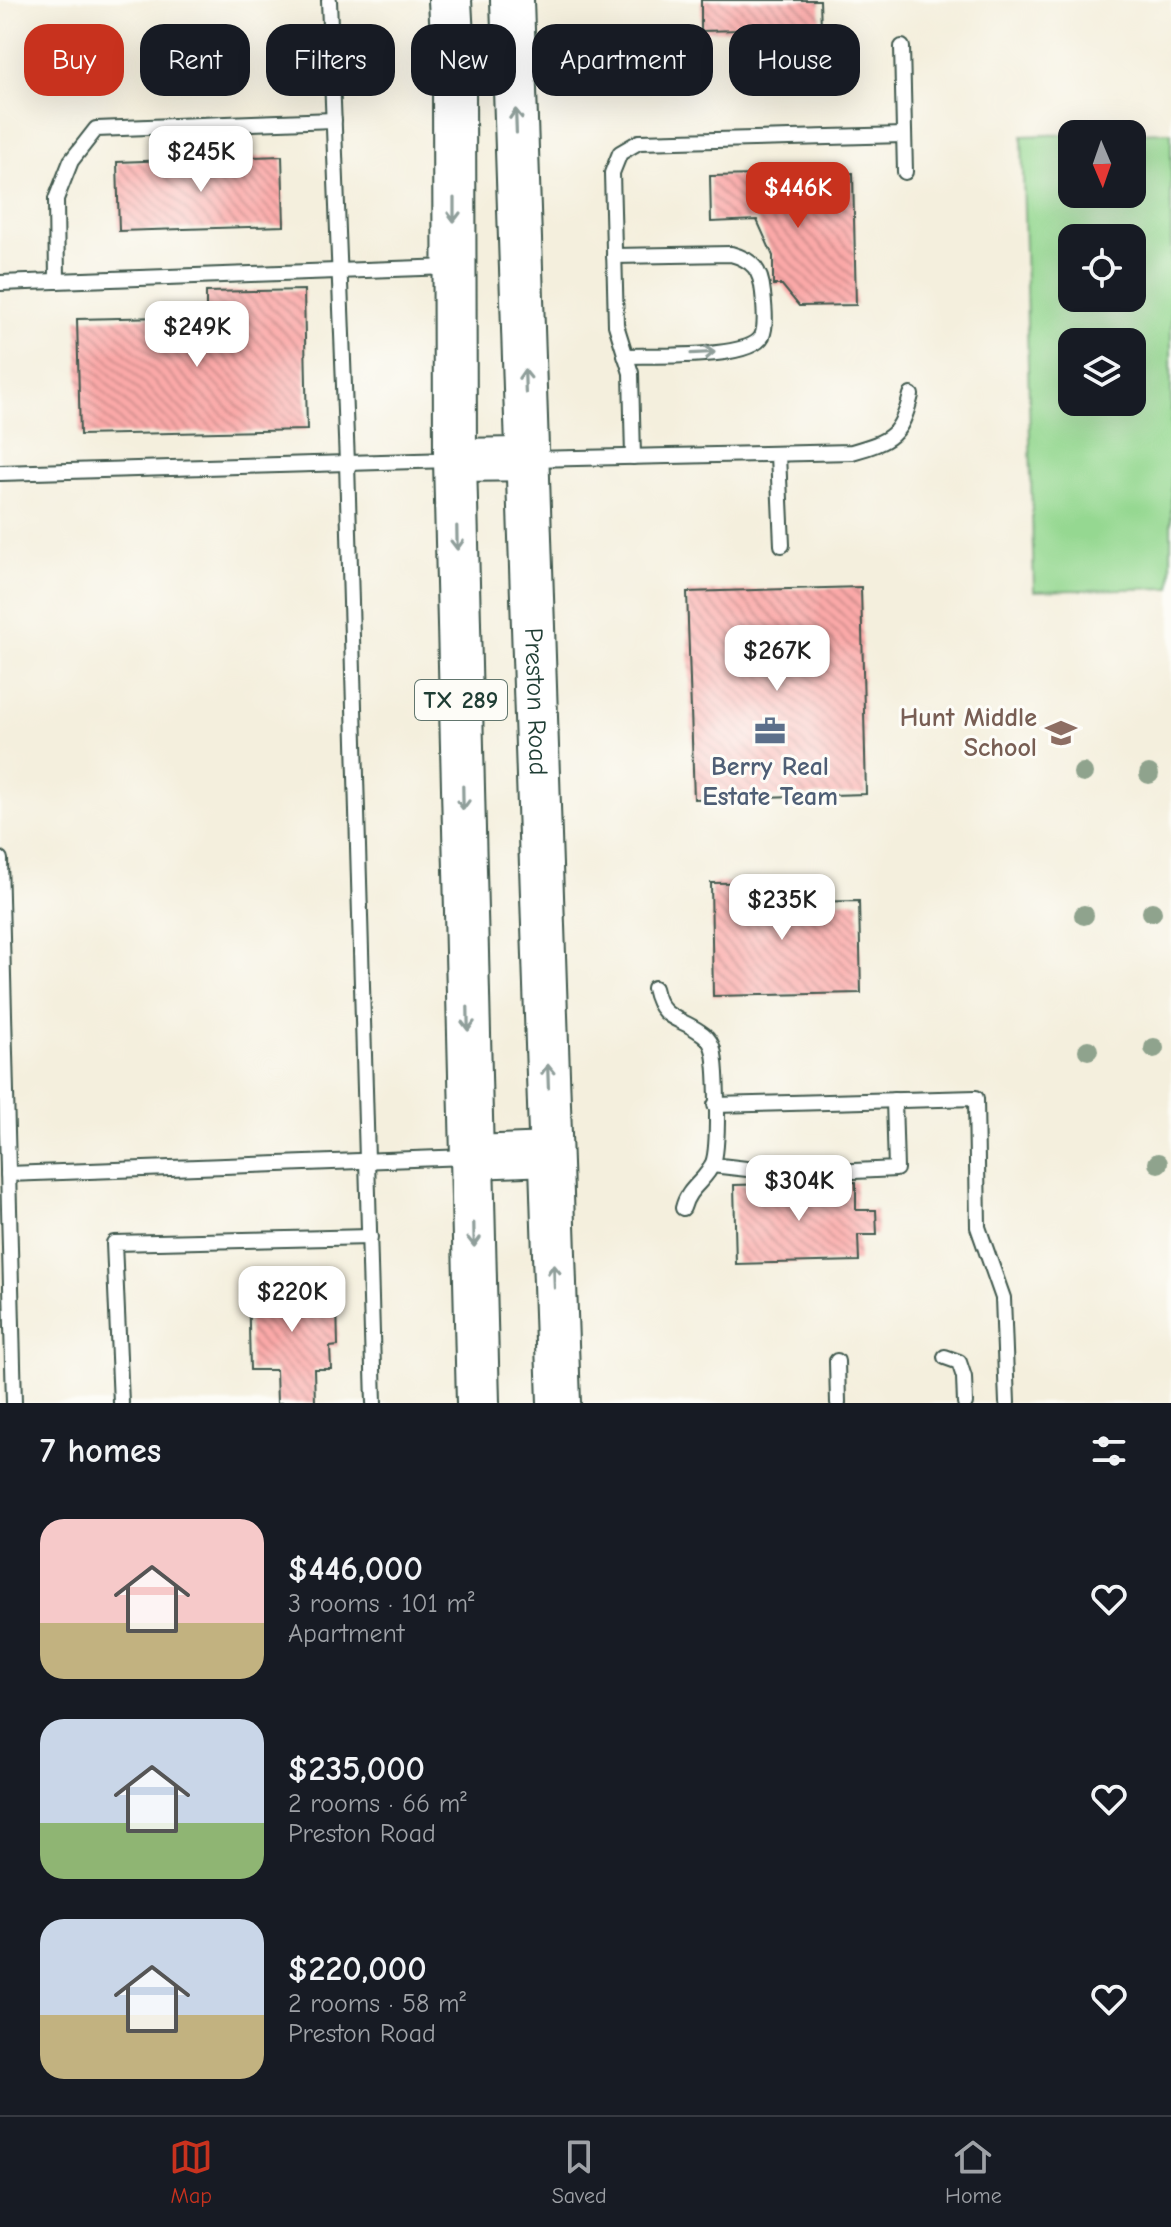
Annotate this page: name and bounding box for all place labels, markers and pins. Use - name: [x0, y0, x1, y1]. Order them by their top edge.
- pin: $245K: [145, 126, 257, 194]
- pin: $446K: [742, 162, 854, 230]
- pin: $249K: [141, 301, 253, 369]
- pin: $267K: [721, 625, 833, 693]
- place label: Hunt Middle School: [900, 703, 1037, 763]
- office icon: Berry Real Estate Team: [753, 714, 787, 748]
- school or university icon: Hunt Middle School: [1044, 716, 1078, 750]
- place label: Berry Real Estate Team: [702, 752, 838, 812]
- pin: $235K: [726, 874, 838, 942]
- pin: $304K: [743, 1155, 855, 1223]
- pin: $220K: [236, 1266, 348, 1334]

